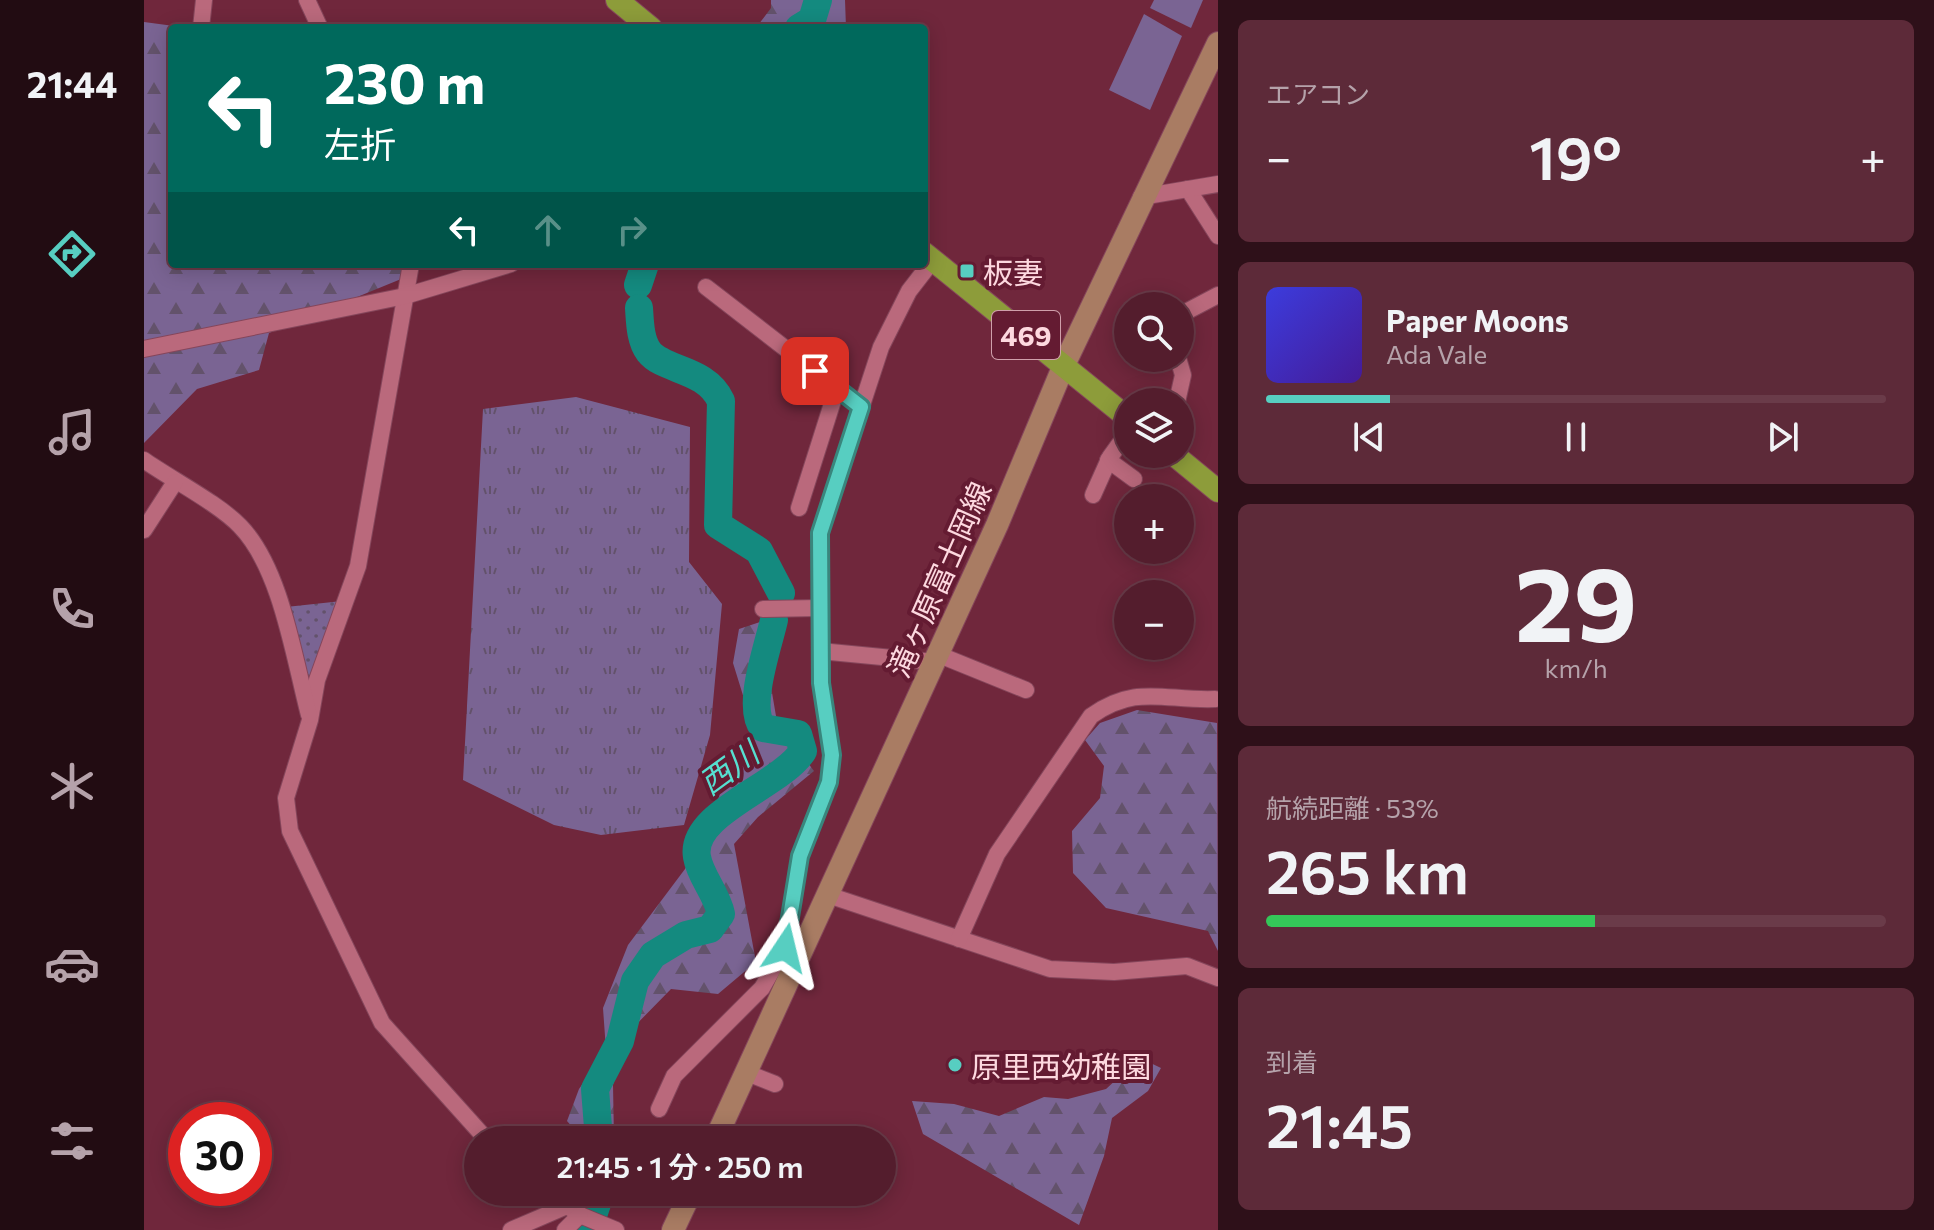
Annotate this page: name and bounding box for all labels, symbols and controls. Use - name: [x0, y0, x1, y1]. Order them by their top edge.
- text: 230 m: [324, 47, 485, 116]
- icon: left: [192, 56, 296, 160]
- text: 21:44: [27, 61, 117, 105]
- text: エアコン: [1266, 78, 1370, 109]
- text: 19°: [1529, 119, 1622, 192]
- text: 左折: [324, 121, 396, 165]
- text: −: [1266, 129, 1291, 183]
- text: +: [1860, 129, 1886, 183]
- icon: left: [442, 208, 486, 252]
- icon: ahead: [526, 208, 570, 252]
- icon: right: [610, 208, 654, 252]
- icon: directions: [44, 226, 100, 282]
- place label: 板妻: [983, 253, 1043, 290]
- marker: 板妻: [958, 262, 976, 280]
- map controls: [1114, 292, 1194, 660]
- button: search: [1114, 292, 1194, 372]
- text: Paper Moons: [1386, 301, 1569, 338]
- road number: 469: [992, 311, 1060, 359]
- pin: [781, 337, 849, 405]
- text: Ada Vale: [1386, 338, 1487, 369]
- icon: arrive: [793, 349, 837, 393]
- button: layers: [1114, 388, 1194, 468]
- icon: music: [44, 404, 100, 460]
- icon: previous: [1347, 415, 1391, 459]
- icon: pause: [1554, 415, 1598, 459]
- icon: next: [1761, 415, 1805, 459]
- street label: 滝ヶ原富士岡線: [878, 476, 998, 682]
- button: +: [1114, 484, 1194, 564]
- text: 29: [1515, 536, 1637, 663]
- button: −: [1114, 580, 1194, 660]
- icon: phone: [44, 581, 100, 637]
- text: km/h: [1544, 652, 1608, 683]
- water label: 西川: [690, 730, 768, 802]
- icon: climate: [44, 758, 100, 814]
- text: 航続距離 · 53%: [1266, 792, 1439, 823]
- text: 265 km: [1266, 833, 1469, 906]
- position arrow: [743, 906, 827, 990]
- icon: car: [44, 936, 100, 992]
- text: 到着: [1266, 1046, 1318, 1077]
- place label: 原里西幼稚園: [971, 1047, 1151, 1084]
- marker: 原里西幼稚園: [946, 1056, 964, 1074]
- text: 21:45: [1266, 1087, 1413, 1160]
- speed limit sign: 30: [168, 1102, 272, 1206]
- icon: filters: [44, 1113, 100, 1169]
- text: 21:45 · 1 分 · 250 m: [557, 1147, 803, 1184]

